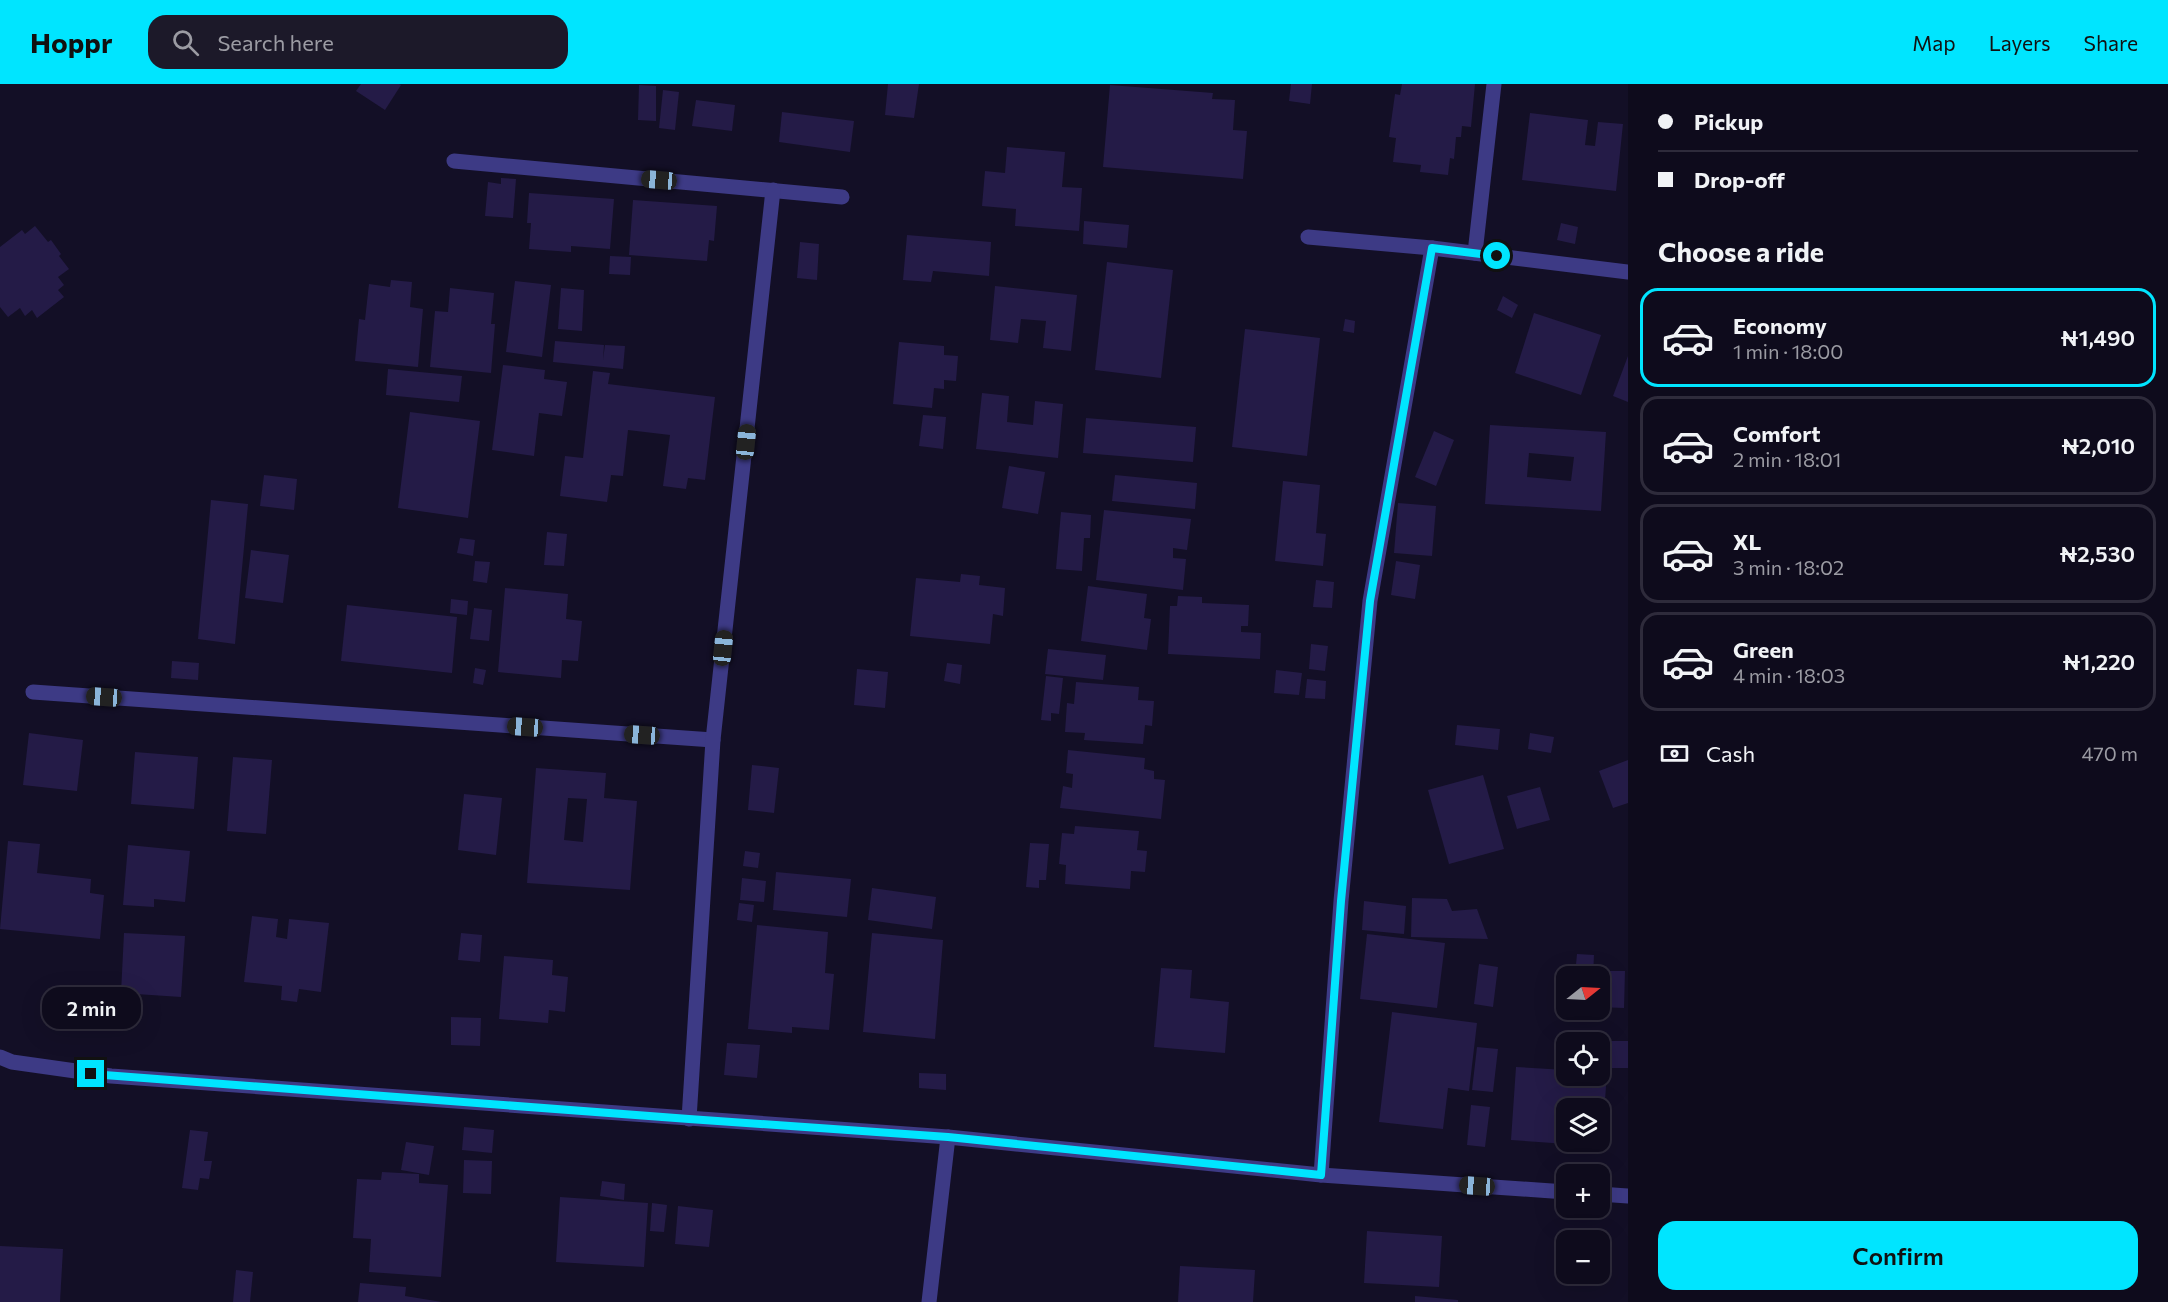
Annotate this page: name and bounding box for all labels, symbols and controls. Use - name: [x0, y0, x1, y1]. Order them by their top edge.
- search box: [148, 15, 568, 69]
- text: Hoppr: [30, 25, 112, 59]
- icon: search: [169, 26, 202, 59]
- text: Search here: [217, 29, 334, 56]
- text: Map: [1912, 30, 1956, 55]
- text: Layers: [1989, 30, 2051, 55]
- text: Share: [2084, 30, 2138, 55]
- text: Pickup: [1694, 108, 1763, 135]
- text: Drop-off: [1694, 166, 1785, 193]
- car: [640, 169, 678, 191]
- text: Choose a ride: [1658, 235, 1824, 268]
- route start: [1483, 242, 1510, 269]
- icon: car: [1661, 311, 1715, 365]
- text: Economy: [1733, 312, 1827, 339]
- text: ₦1,490: [2061, 324, 2135, 351]
- text: 1 min · 18:00: [1733, 339, 1843, 363]
- icon: car: [1661, 419, 1715, 473]
- text: Comfort: [1733, 420, 1821, 447]
- car: [735, 423, 757, 461]
- text: ₦2,010: [2061, 432, 2135, 459]
- text: 2 min · 18:01: [1733, 447, 1841, 471]
- icon: car: [1661, 527, 1715, 581]
- text: XL: [1733, 528, 1761, 555]
- text: ₦2,530: [2060, 540, 2135, 567]
- text: 3 min · 18:02: [1733, 555, 1844, 579]
- car: [712, 629, 734, 667]
- icon: car: [1661, 635, 1715, 689]
- text: Green: [1733, 636, 1794, 663]
- text: ₦1,220: [2063, 648, 2135, 675]
- text: 4 min · 18:03: [1733, 663, 1845, 687]
- car: [85, 687, 123, 707]
- car: [506, 717, 544, 737]
- car: [623, 725, 661, 745]
- icon: cash: [1658, 737, 1691, 770]
- text: Cash: [1706, 740, 1755, 767]
- text: 470 m: [2082, 741, 2138, 765]
- north arrow: [1556, 966, 1610, 1020]
- map controls: [1556, 966, 1610, 1284]
- callout: 2 min: [42, 987, 140, 1029]
- text: 2 min: [67, 996, 116, 1020]
- button: locate: [1556, 1032, 1610, 1086]
- route end: [77, 1060, 104, 1087]
- button: layers: [1556, 1098, 1610, 1152]
- button: +: [1556, 1164, 1610, 1218]
- car: [1458, 1176, 1496, 1196]
- button: Confirm: [1658, 1221, 2138, 1290]
- button: −: [1556, 1230, 1610, 1284]

